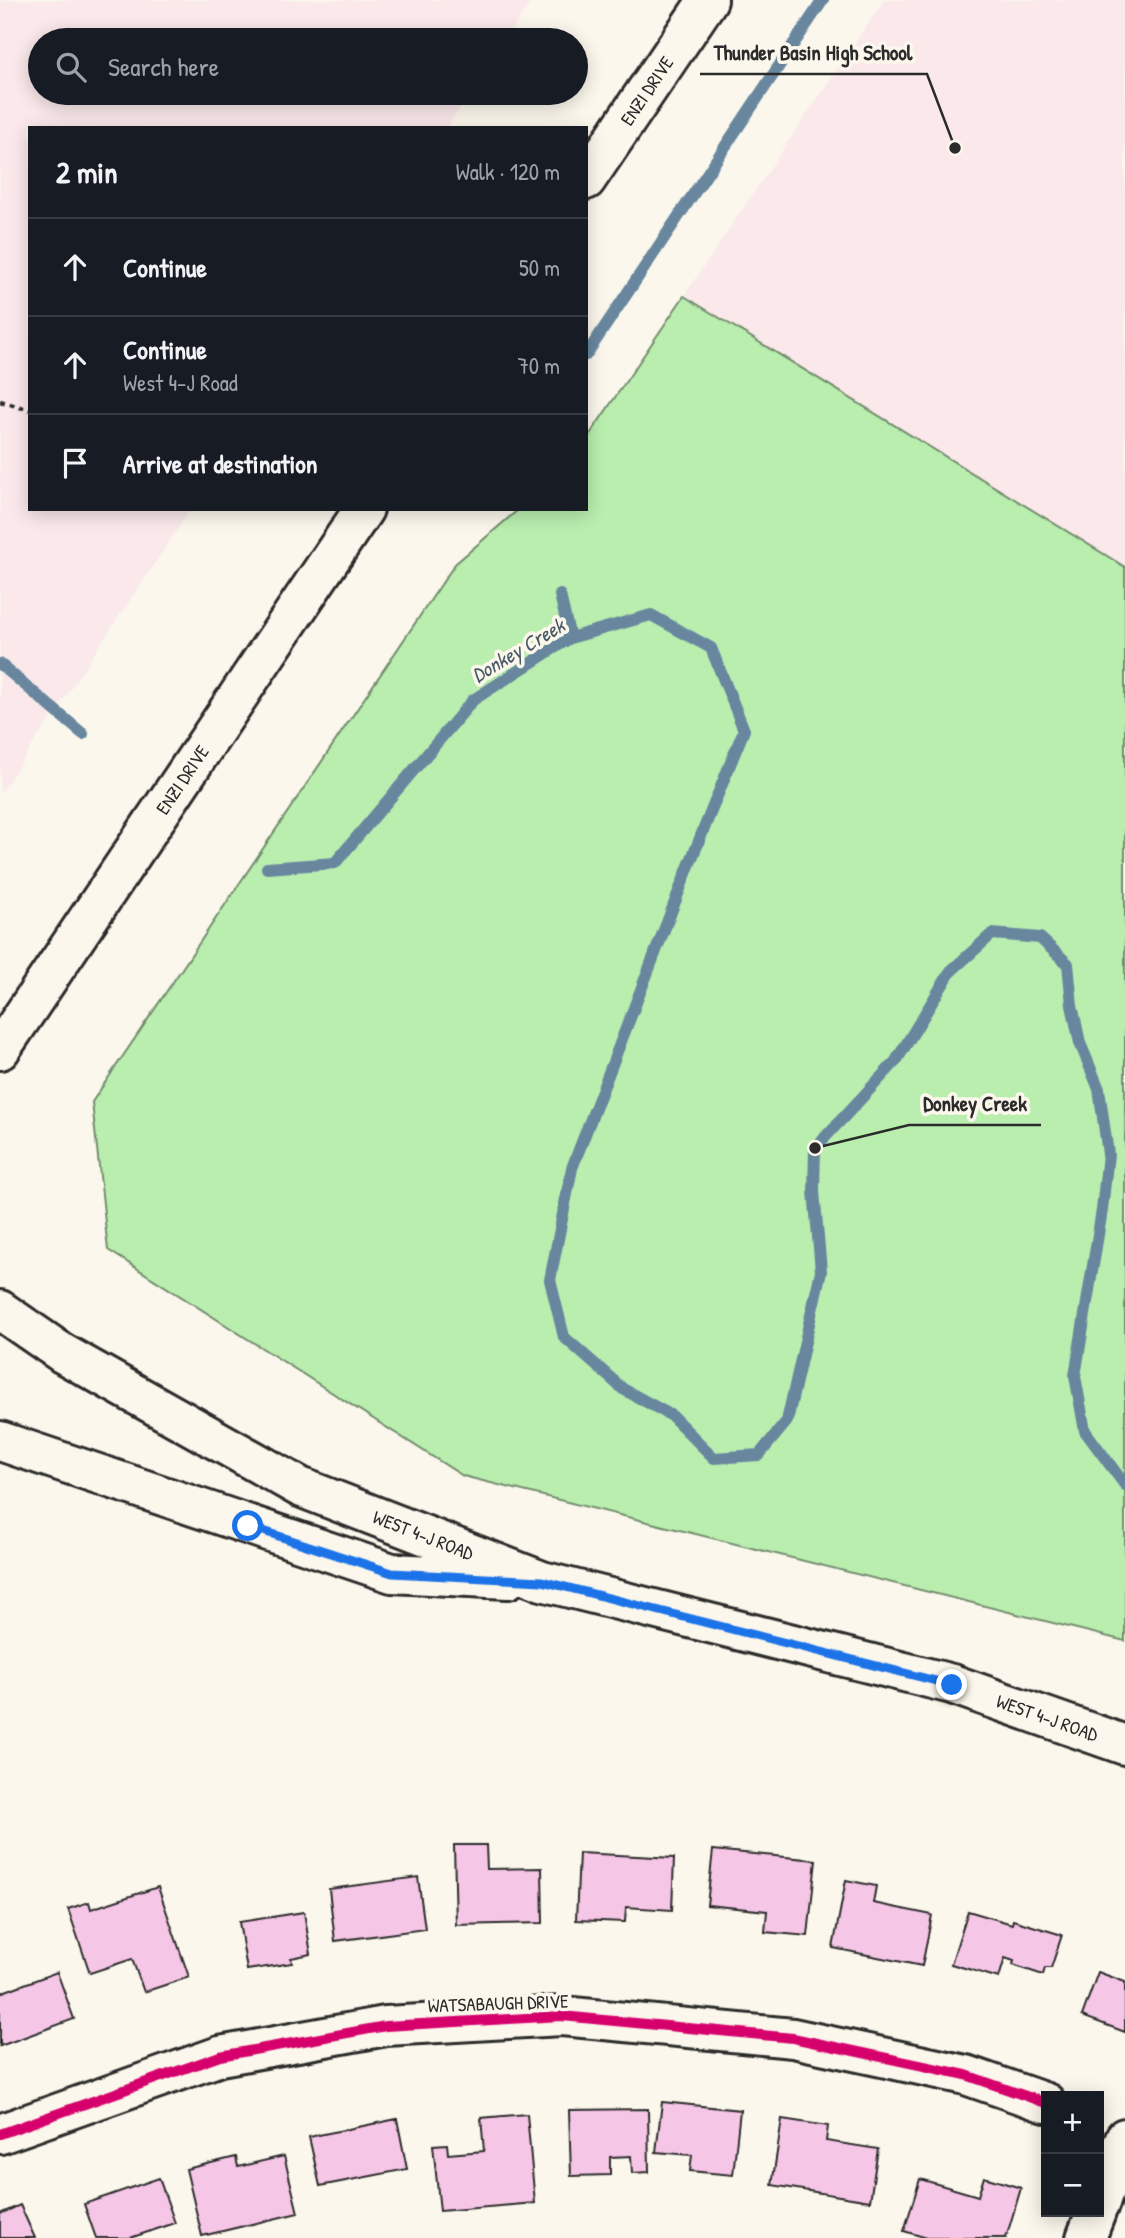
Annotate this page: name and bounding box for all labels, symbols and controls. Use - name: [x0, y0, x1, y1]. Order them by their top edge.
- search box: [28, 28, 588, 105]
- callout: Thunder Basin High School: [700, 32, 927, 74]
- text: Thunder Basin High School: [713, 38, 913, 68]
- icon: search: [52, 48, 90, 86]
- text: Search here: [108, 49, 219, 84]
- street label: ENZI DRIVE: [614, 50, 680, 130]
- text: 2 min: [56, 152, 118, 192]
- text: Walk · 120 m: [456, 156, 560, 187]
- icon: ahead: [56, 248, 94, 286]
- text: Continue: [123, 250, 207, 285]
- text: 50 m: [519, 252, 560, 283]
- text: Continue: [123, 332, 207, 367]
- icon: ahead: [56, 346, 94, 384]
- text: 70 m: [517, 350, 560, 381]
- text: West 4-J Road: [123, 367, 238, 398]
- icon: arrive: [56, 444, 94, 482]
- text: Arrive at destination: [123, 446, 318, 481]
- water label: Donkey Creek: [466, 610, 572, 689]
- street label: ENZI DRIVE: [149, 739, 215, 819]
- callout: Donkey Creek: [909, 1083, 1041, 1125]
- text: Donkey Creek: [923, 1089, 1027, 1119]
- street label: WEST 4-J ROAD: [369, 1504, 478, 1566]
- route start: [232, 1510, 263, 1541]
- route end: [936, 1669, 967, 1700]
- street label: WEST 4-J ROAD: [993, 1688, 1102, 1747]
- street label: WATSABAUGH DRIVE: [427, 1988, 569, 2018]
- map controls: [1041, 2091, 1104, 2217]
- button: +: [1041, 2091, 1104, 2154]
- button: −: [1041, 2154, 1104, 2217]

